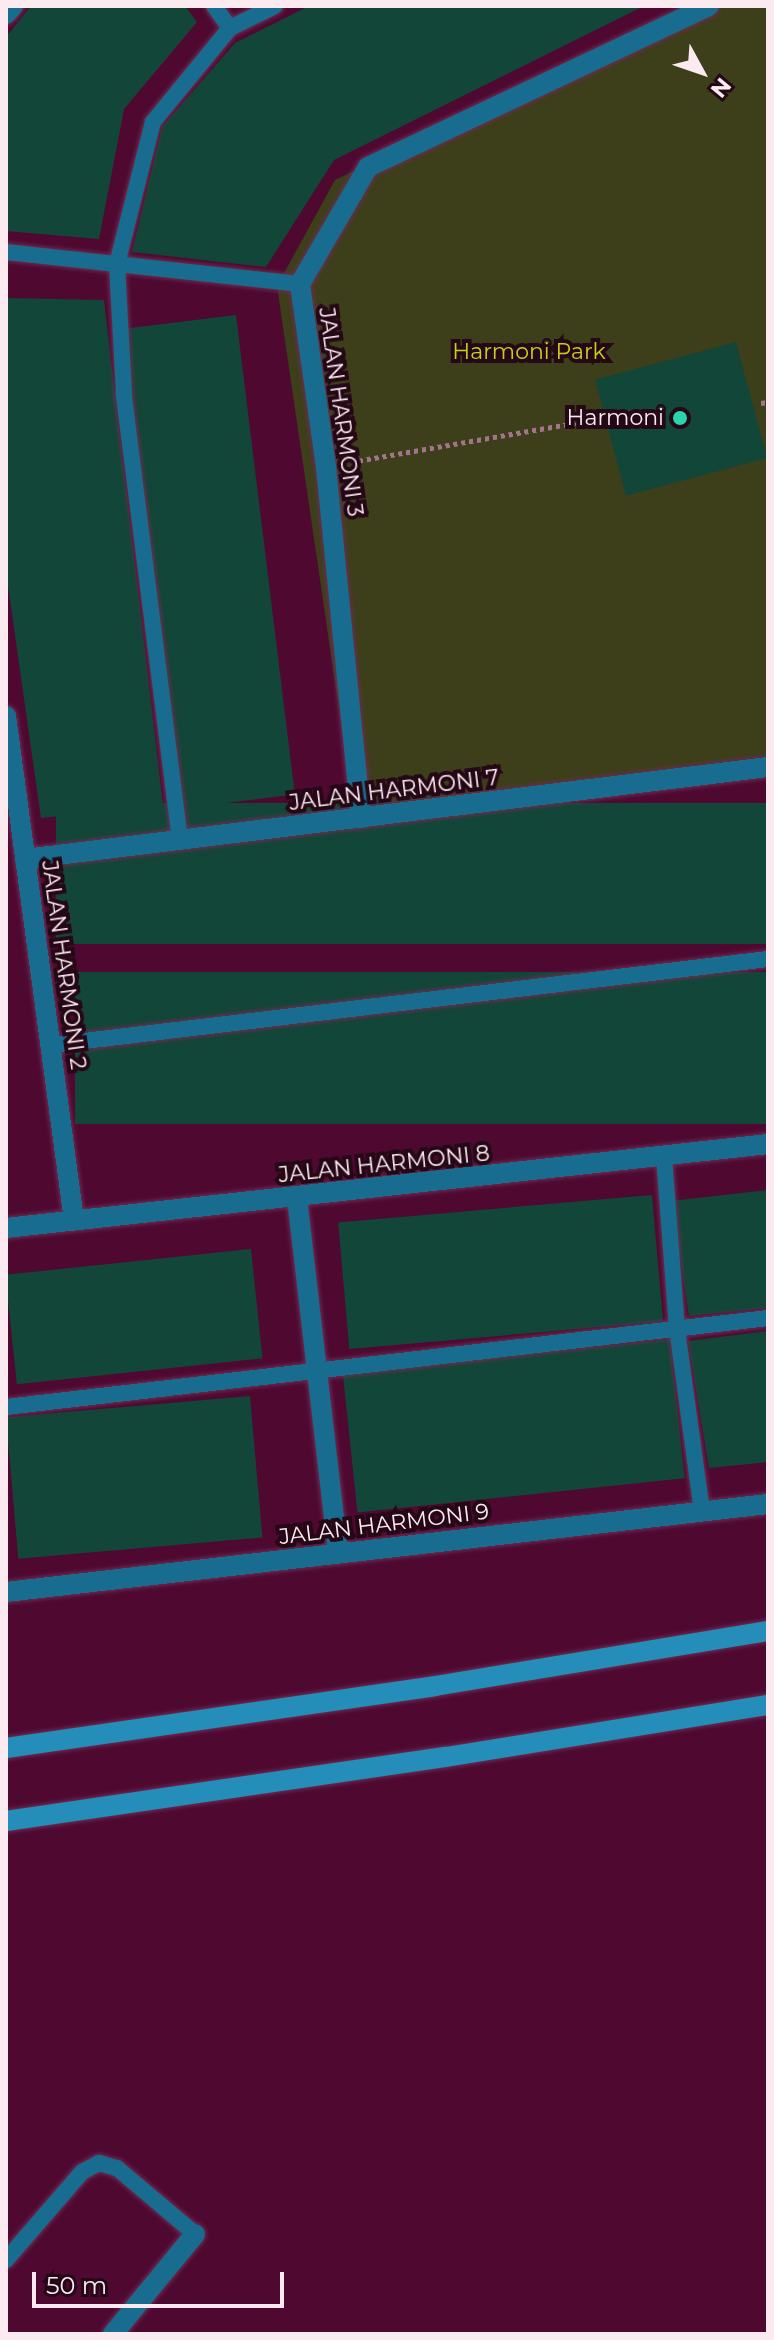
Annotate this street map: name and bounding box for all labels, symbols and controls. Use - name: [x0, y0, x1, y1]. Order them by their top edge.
- north arrow: [662, 32, 742, 112]
- text: N: [705, 72, 737, 103]
- street label: JALAN HARMONI 3: [313, 306, 369, 518]
- park label: Harmoni Park: [452, 339, 606, 365]
- place label: Harmoni: [567, 405, 664, 431]
- marker: Harmoni: [671, 409, 689, 427]
- street label: JALAN HARMONI 7: [288, 764, 500, 816]
- street label: JALAN HARMONI 2: [36, 859, 92, 1071]
- street label: JALAN HARMONI 8: [277, 1140, 491, 1188]
- street label: JALAN HARMONI 9: [277, 1498, 491, 1550]
- scale bar: [36, 2256, 288, 2306]
- text: 50 m: [46, 2271, 107, 2300]

